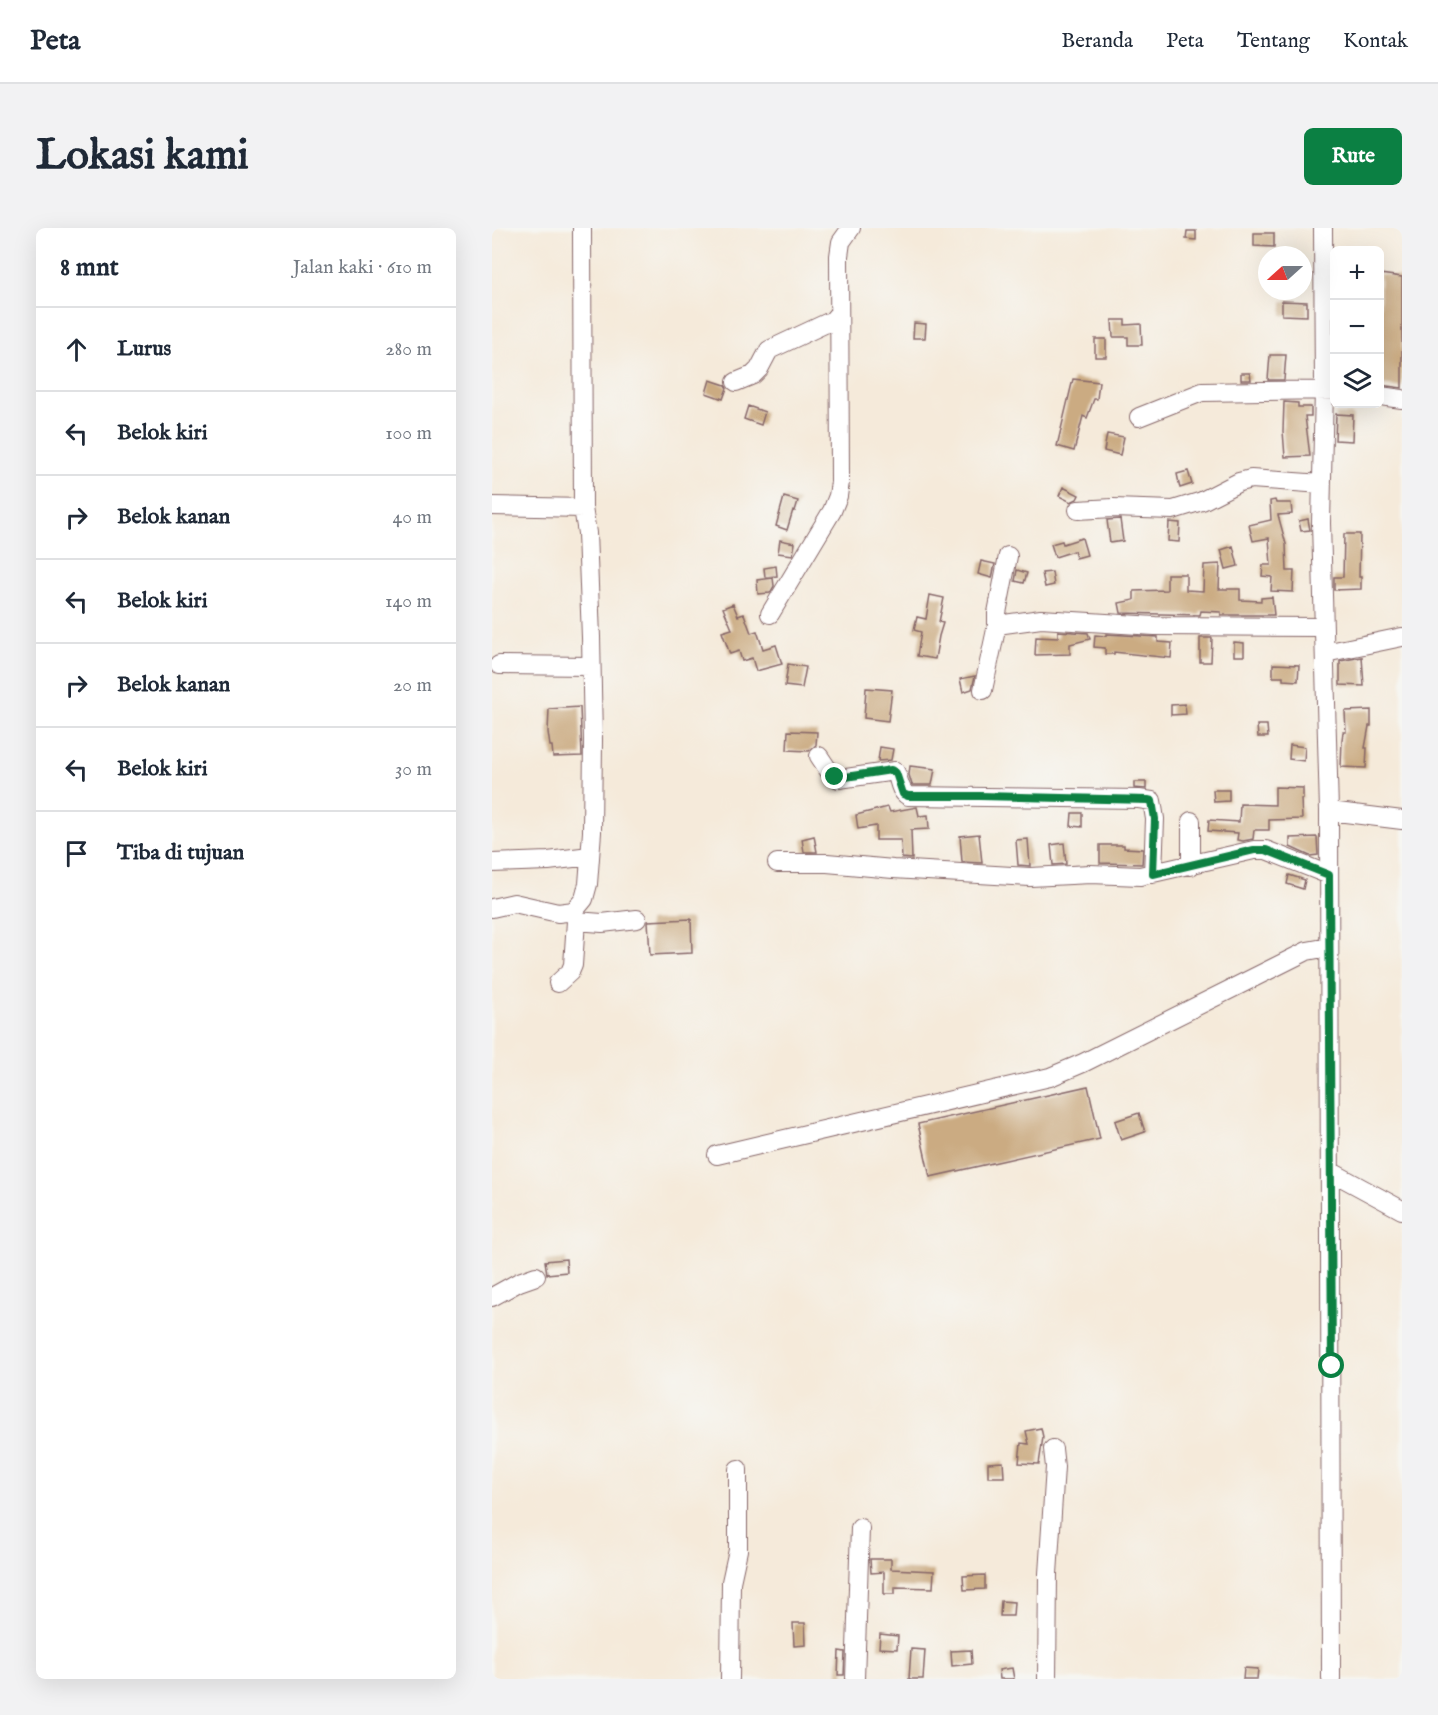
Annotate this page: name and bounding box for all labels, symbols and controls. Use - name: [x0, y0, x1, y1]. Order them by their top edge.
- text: Peta: [30, 24, 80, 59]
- text: Beranda: [1061, 28, 1133, 55]
- text: Peta: [1166, 28, 1204, 55]
- text: Tentang: [1237, 28, 1310, 55]
- text: Kontak: [1343, 28, 1408, 55]
- button: Rute: [1304, 128, 1402, 185]
- text: Lokasi kami: [36, 130, 249, 183]
- north arrow: [1258, 246, 1312, 300]
- map controls: [1330, 246, 1384, 408]
- button: +: [1330, 246, 1384, 300]
- text: 8 mnt: [60, 251, 119, 284]
- text: Jalan kaki · 610 m: [293, 255, 432, 280]
- button: −: [1330, 300, 1384, 354]
- icon: ahead: [60, 333, 93, 366]
- text: Lurus: [117, 335, 171, 363]
- text: 280 m: [385, 337, 432, 362]
- button: layers: [1330, 354, 1384, 408]
- icon: left: [60, 417, 93, 450]
- text: Belok kiri: [117, 419, 208, 447]
- text: 100 m: [385, 421, 432, 446]
- icon: right: [60, 501, 93, 534]
- text: Belok kanan: [117, 503, 230, 531]
- text: 40 m: [393, 505, 432, 530]
- icon: left: [60, 585, 93, 618]
- text: Belok kiri: [117, 587, 208, 615]
- text: 140 m: [385, 589, 432, 614]
- icon: right: [60, 669, 93, 702]
- text: Belok kanan: [117, 671, 230, 699]
- text: 20 m: [393, 673, 432, 698]
- icon: left: [60, 753, 93, 786]
- text: Belok kiri: [117, 755, 208, 783]
- text: 30 m: [395, 757, 432, 782]
- route end: [821, 763, 847, 789]
- icon: arrive: [60, 837, 93, 870]
- text: Tiba di tujuan: [117, 839, 244, 867]
- route start: [1318, 1352, 1344, 1378]

